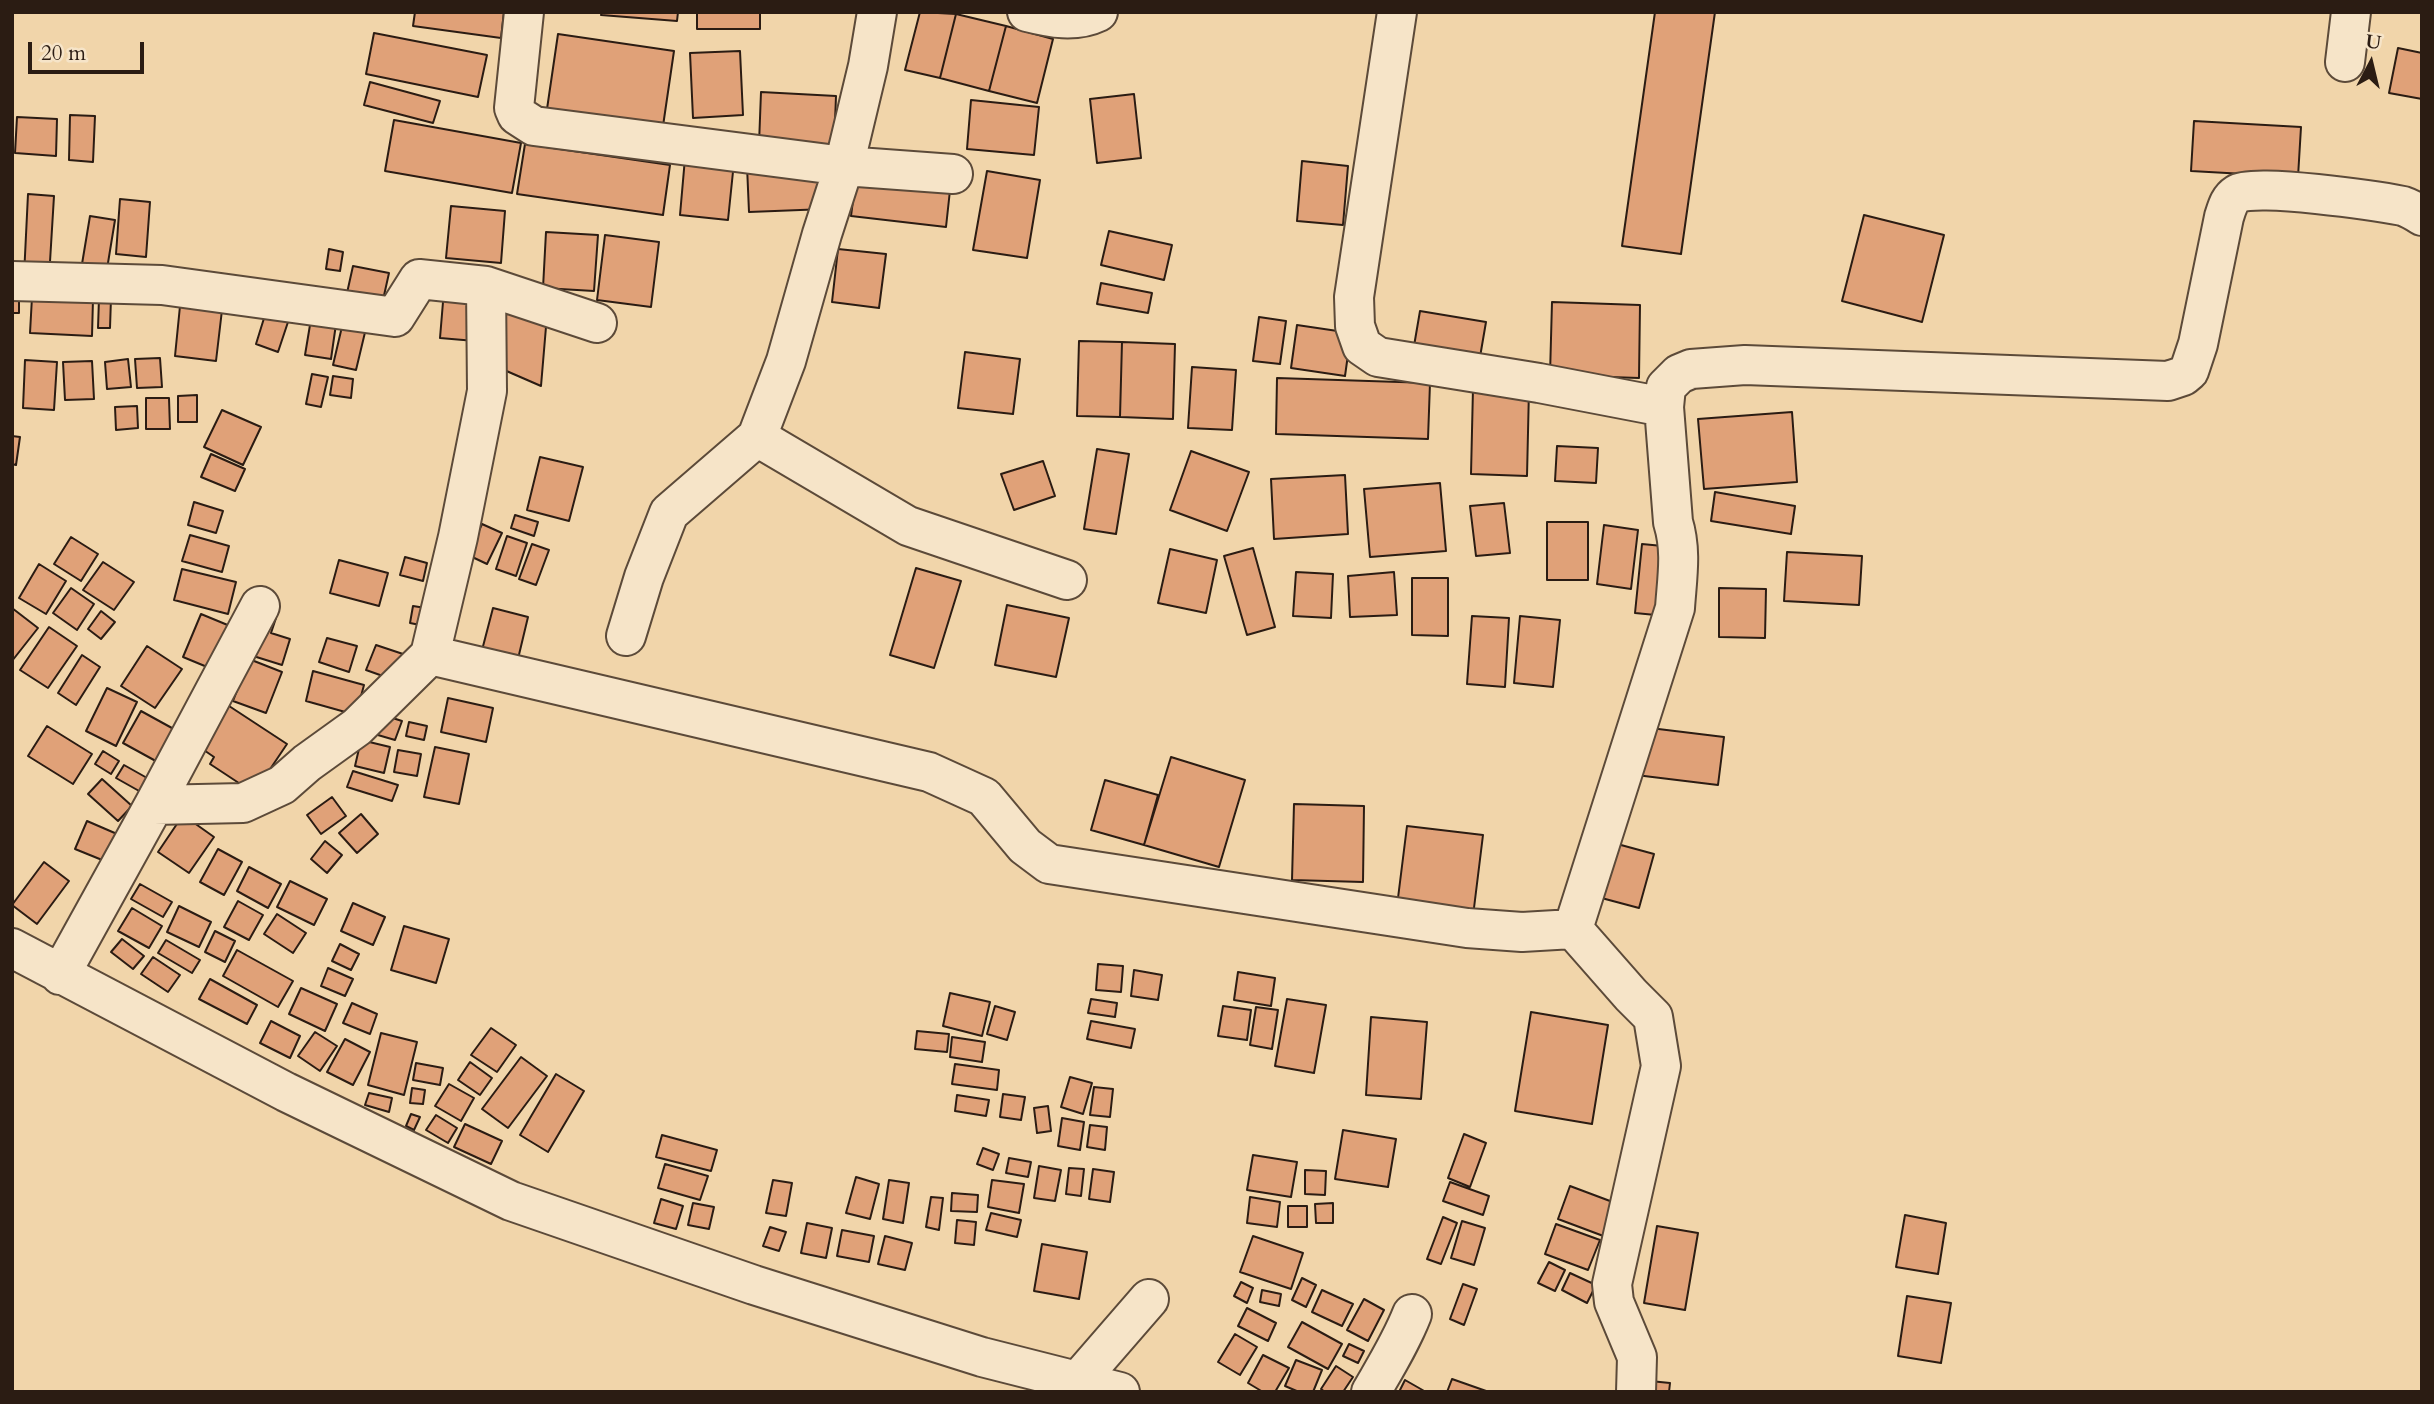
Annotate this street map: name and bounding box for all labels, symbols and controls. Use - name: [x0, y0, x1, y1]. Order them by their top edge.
- scale bar: [32, 28, 147, 72]
- north arrow: [2336, 28, 2406, 98]
- text: U: [2364, 28, 2383, 56]
- text: 20 m: [41, 39, 86, 68]

